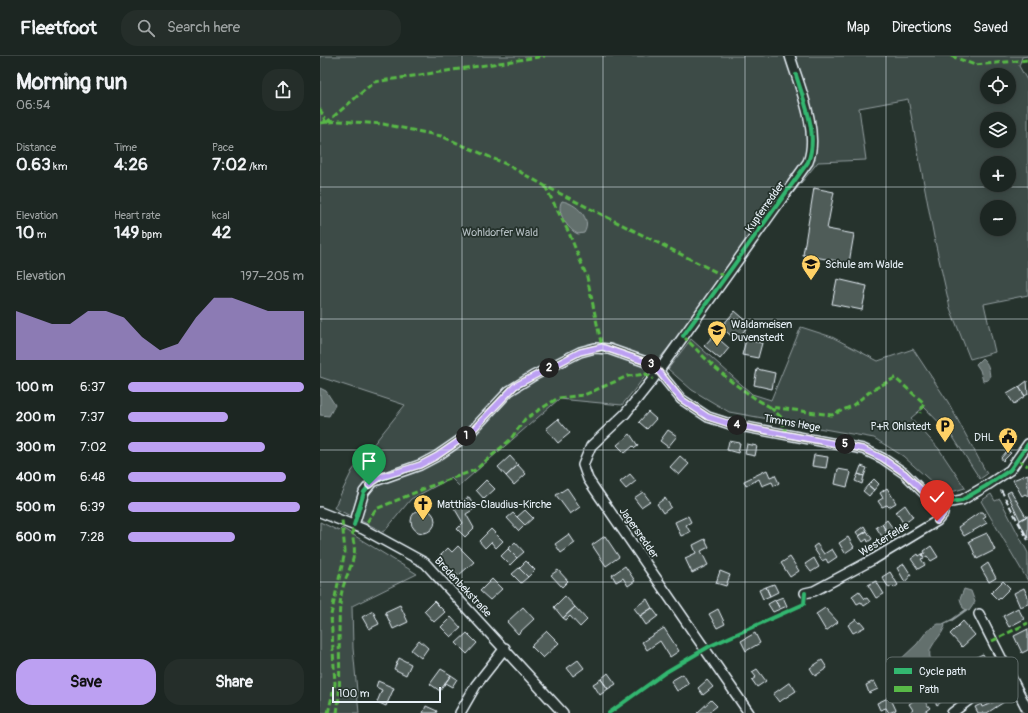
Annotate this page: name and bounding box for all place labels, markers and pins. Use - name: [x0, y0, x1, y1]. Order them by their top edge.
- school or university icon: Schule am Walde: [800, 253, 822, 281]
- place label: Schule am Walde: [825, 258, 904, 271]
- place label: Waldameisen Duvenstedt: [731, 318, 792, 344]
- school or university icon: Waldameisen Duvenstedt: [706, 319, 728, 347]
- pin: 3: [641, 354, 661, 374]
- pin: 2: [539, 358, 559, 378]
- pin: 4: [727, 415, 747, 435]
- parking icon: P+R Ohlstedt: [934, 415, 956, 443]
- place label: P+R Ohlstedt: [871, 420, 932, 433]
- pin: 1: [456, 426, 476, 446]
- public building icon: DHL: [997, 426, 1019, 454]
- place label: DHL: [974, 431, 994, 444]
- pin: 5: [835, 434, 855, 454]
- pin: [352, 444, 386, 485]
- pin: [920, 480, 954, 521]
- church icon: Matthias-Claudius-Kirche: [412, 493, 434, 521]
- place label: Matthias-Claudius-Kirche: [437, 498, 552, 511]

